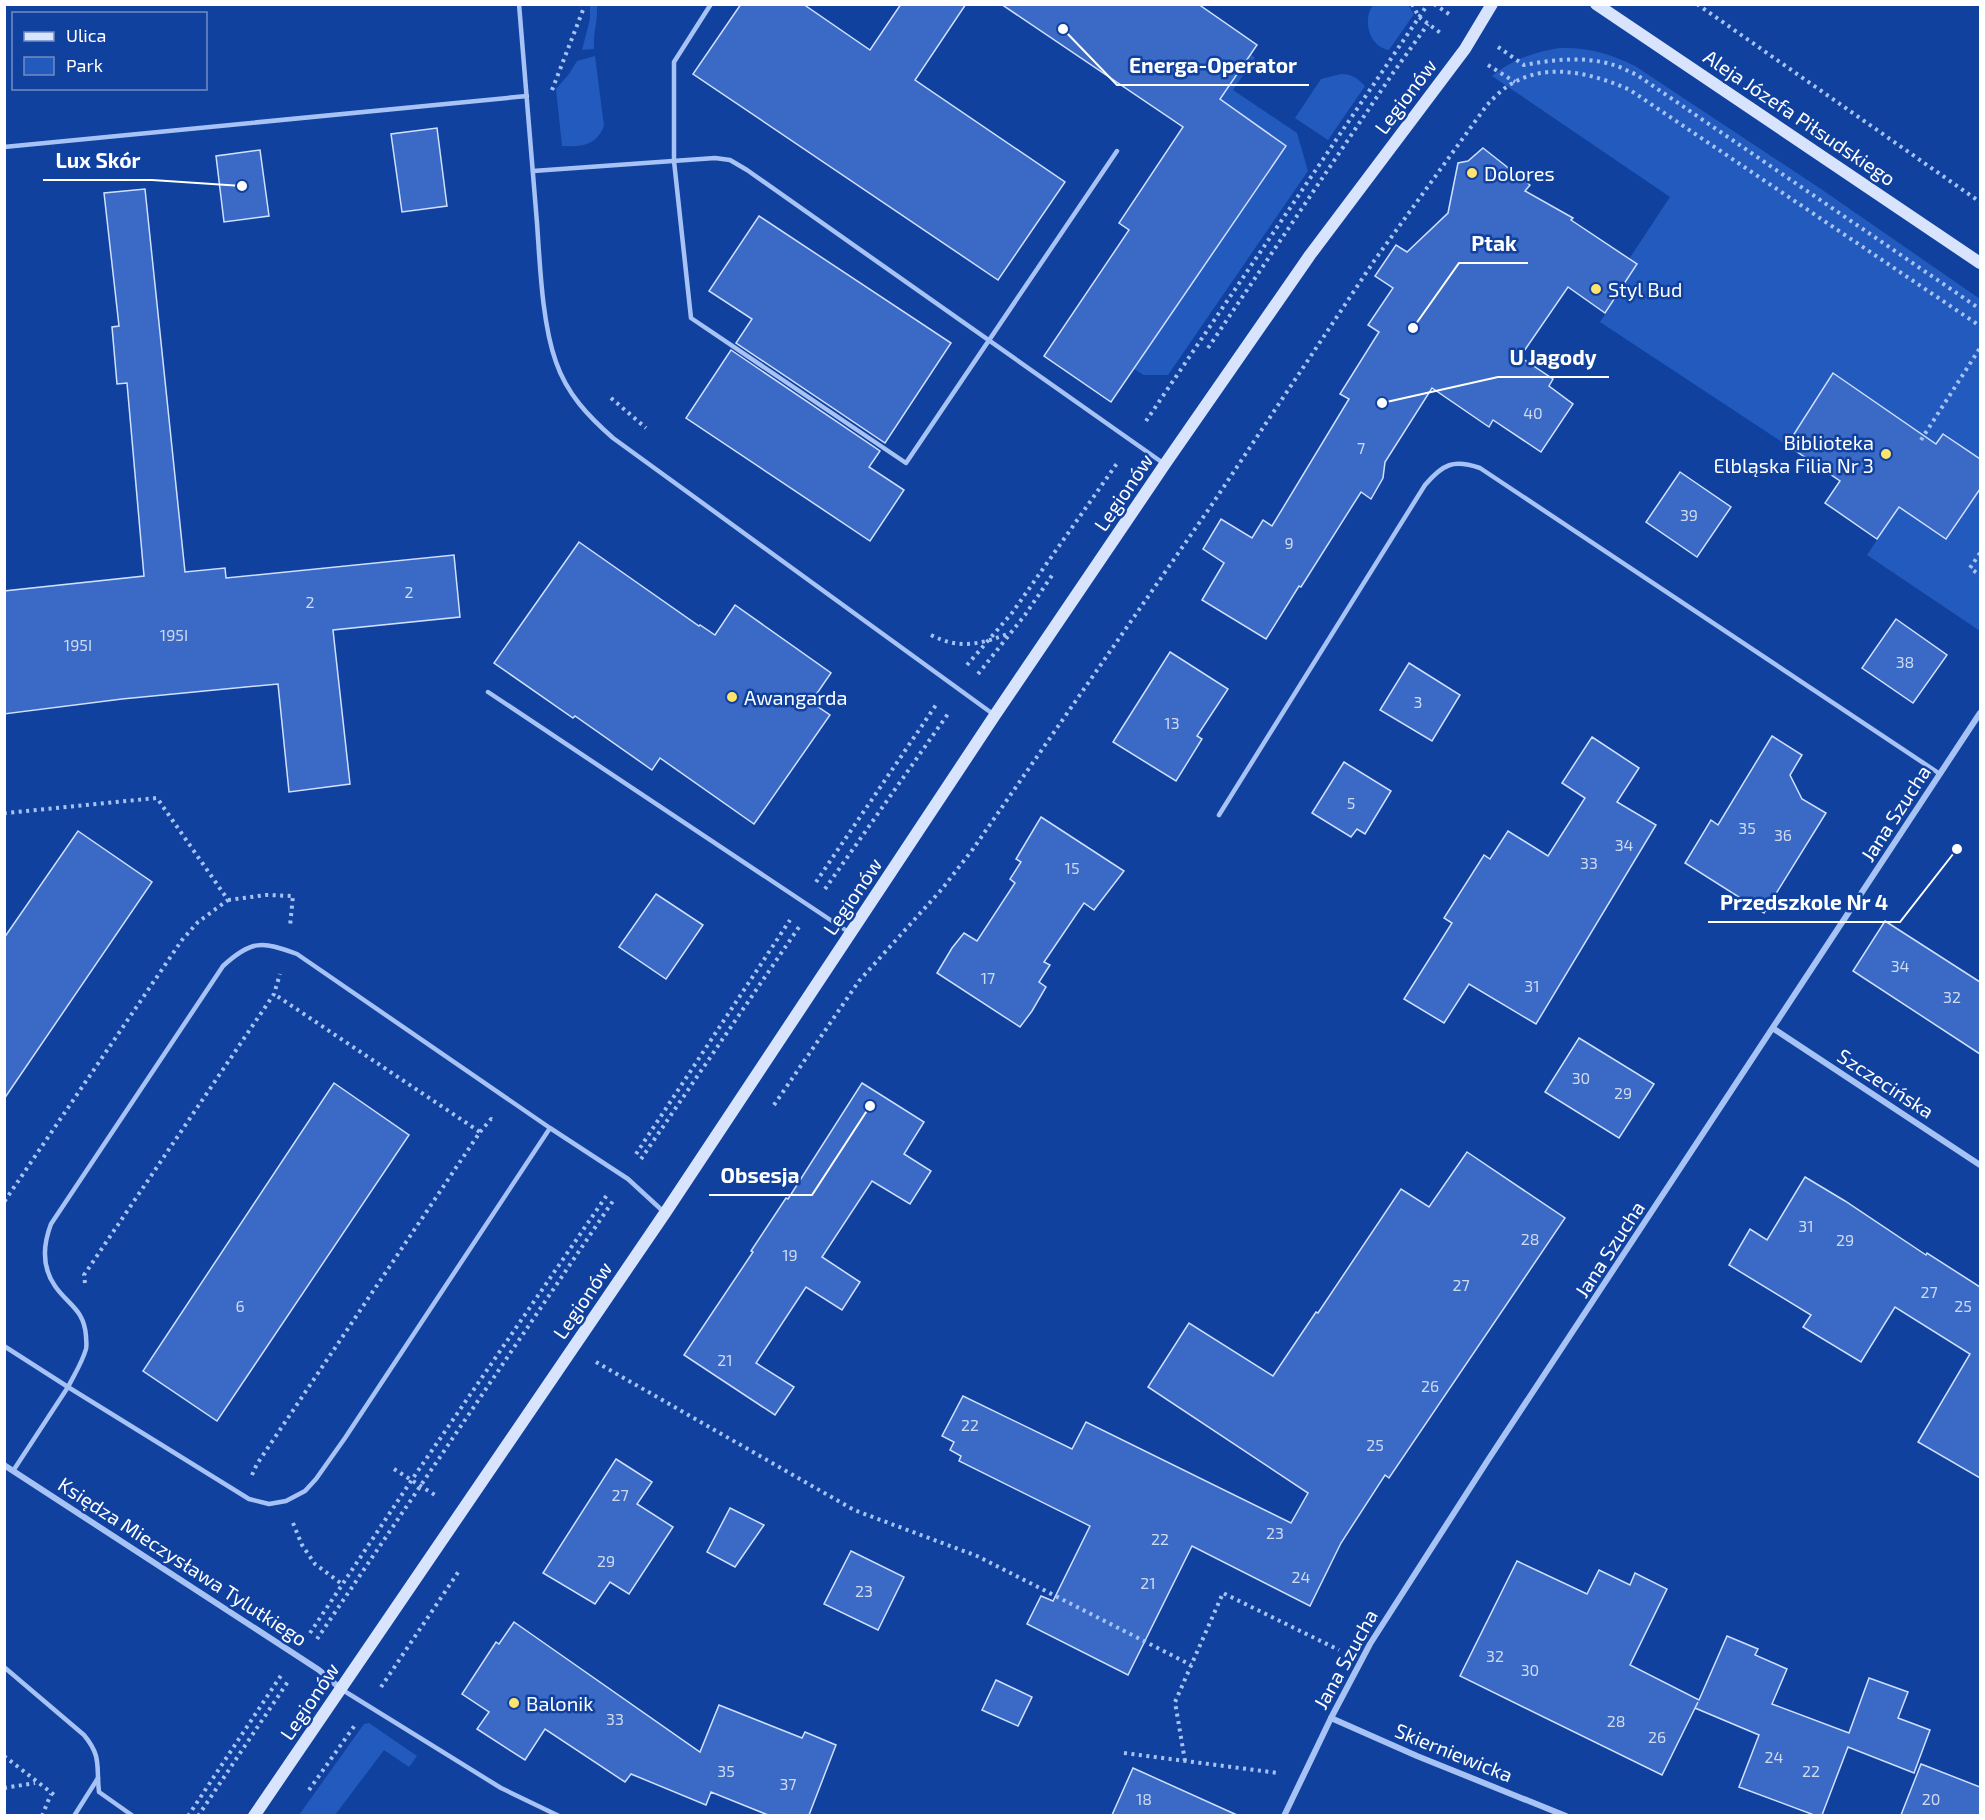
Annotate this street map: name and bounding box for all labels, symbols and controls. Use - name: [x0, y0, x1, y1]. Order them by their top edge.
- legend: [12, 12, 207, 90]
- text: Ulica: [66, 24, 106, 46]
- street label: Aleja Józefa Piłsudskiego: [1700, 44, 1900, 190]
- callout: Energa-Operator: [1117, 46, 1309, 85]
- text: Energa-Operator: [1129, 52, 1297, 77]
- text: Park: [66, 54, 103, 76]
- street label: Legionów: [1369, 54, 1441, 138]
- callout: Lux Skór: [43, 141, 152, 180]
- text: Lux Skór: [55, 147, 141, 172]
- place label: Dolores: [1484, 161, 1555, 185]
- marker: Dolores: [1465, 166, 1479, 180]
- callout: Ptak: [1459, 224, 1528, 263]
- text: Ptak: [1471, 230, 1517, 255]
- place label: Styl Bud: [1608, 277, 1682, 301]
- marker: Styl Bud: [1589, 282, 1603, 296]
- callout: U Jagody: [1498, 338, 1609, 377]
- text: U Jagody: [1509, 344, 1597, 370]
- house number: 40: [1523, 403, 1543, 422]
- place label: Biblioteka Elbląska Filia Nr 3: [1713, 430, 1874, 477]
- house number: 7: [1357, 438, 1365, 457]
- marker: Biblioteka Elbląska Filia Nr 3: [1879, 447, 1893, 461]
- street label: Legionów: [1088, 449, 1158, 535]
- house number: 39: [1680, 505, 1698, 524]
- house number: 9: [1284, 533, 1294, 552]
- house number: 2: [405, 582, 414, 601]
- house number: 2: [306, 592, 315, 611]
- house number: 195I: [160, 625, 188, 644]
- house number: 195I: [64, 635, 92, 654]
- house number: 38: [1896, 652, 1914, 671]
- place label: Awangarda: [744, 685, 848, 709]
- marker: Awangarda: [725, 690, 739, 704]
- house number: 3: [1414, 692, 1422, 711]
- house number: 13: [1164, 713, 1180, 732]
- street label: Jana Szucha: [1855, 760, 1935, 866]
- house number: 5: [1347, 793, 1355, 812]
- house number: 35: [1738, 818, 1756, 837]
- house number: 36: [1774, 825, 1792, 844]
- house number: 34: [1615, 835, 1634, 854]
- street label: Legionów: [817, 853, 887, 939]
- house number: 33: [1580, 853, 1598, 872]
- house number: 15: [1065, 858, 1079, 877]
- callout: Przedszkole Nr 4: [1708, 883, 1900, 922]
- text: Przedszkole Nr 4: [1720, 889, 1888, 914]
- house number: 34: [1891, 956, 1910, 975]
- house number: 17: [981, 968, 995, 987]
- house number: 31: [1524, 976, 1540, 995]
- house number: 32: [1943, 987, 1961, 1006]
- street label: Szczecińska: [1833, 1043, 1939, 1123]
- house number: 30: [1572, 1068, 1590, 1087]
- house number: 29: [1614, 1083, 1632, 1102]
- callout: Obsesja: [709, 1156, 812, 1195]
- text: Obsesja: [721, 1162, 799, 1187]
- street label: Jana Szucha: [1569, 1196, 1649, 1302]
- house number: 31: [1798, 1216, 1814, 1235]
- house number: 28: [1521, 1229, 1539, 1248]
- house number: 29: [1836, 1230, 1854, 1249]
- house number: 19: [782, 1245, 798, 1264]
- street label: Legionów: [547, 1257, 617, 1343]
- house number: 27: [1452, 1275, 1470, 1294]
- house number: 27: [1920, 1282, 1938, 1301]
- house number: 6: [235, 1296, 245, 1315]
- house number: 25: [1954, 1296, 1972, 1315]
- house number: 21: [717, 1350, 733, 1369]
- house number: 26: [1421, 1376, 1439, 1395]
- house number: 22: [961, 1415, 979, 1434]
- house number: 25: [1366, 1435, 1384, 1454]
- street label: Księdza Mieczysława Tylutkiego: [54, 1471, 312, 1651]
- house number: 27: [611, 1485, 629, 1504]
- house number: 23: [1266, 1523, 1284, 1542]
- house number: 22: [1151, 1529, 1169, 1548]
- house number: 29: [597, 1551, 615, 1570]
- house number: 24: [1292, 1567, 1311, 1586]
- house number: 21: [1140, 1573, 1156, 1592]
- house number: 23: [855, 1581, 873, 1600]
- street label: Jana Szucha: [1308, 1605, 1382, 1713]
- house number: 32: [1486, 1646, 1504, 1665]
- street label: Legionów: [274, 1658, 344, 1744]
- house number: 30: [1521, 1660, 1539, 1679]
- place label: Balonik: [526, 1691, 593, 1715]
- marker: Balonik: [507, 1696, 521, 1710]
- house number: 33: [606, 1709, 624, 1728]
- house number: 28: [1607, 1711, 1625, 1730]
- street label: Skierniewicka: [1392, 1717, 1516, 1787]
- house number: 26: [1648, 1727, 1666, 1746]
- house number: 24: [1765, 1747, 1784, 1766]
- house number: 35: [717, 1761, 735, 1780]
- house number: 22: [1802, 1761, 1820, 1780]
- house number: 37: [779, 1774, 797, 1793]
- house number: 18: [1136, 1789, 1152, 1808]
- house number: 20: [1922, 1789, 1940, 1808]

